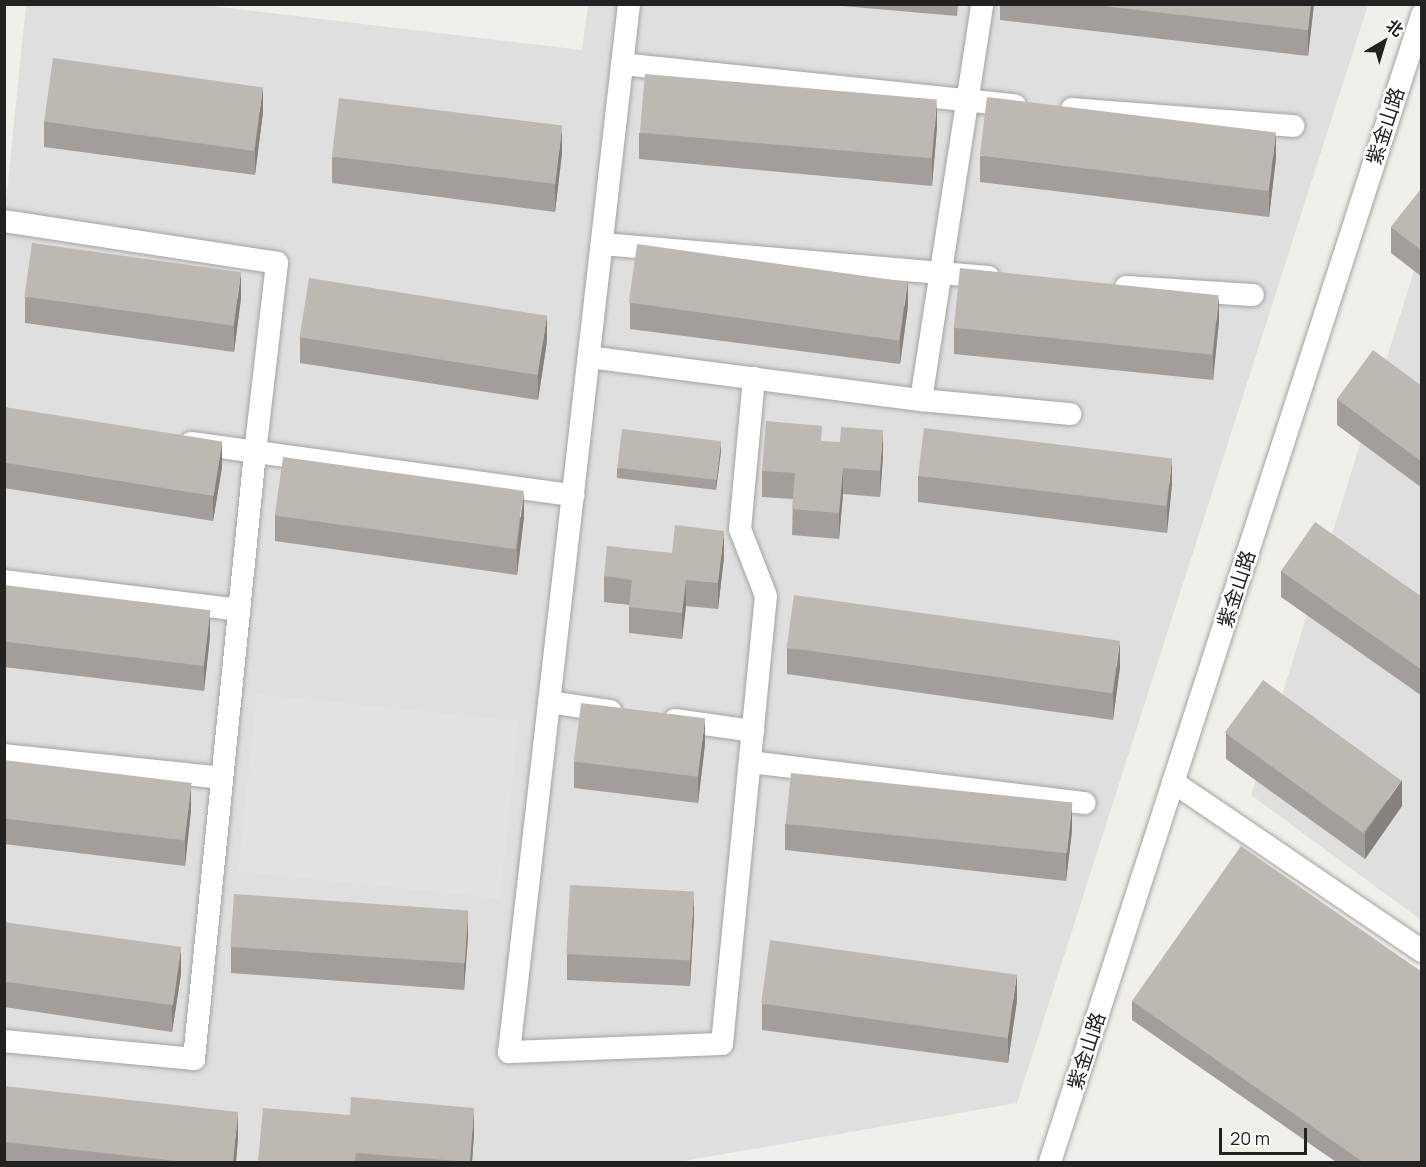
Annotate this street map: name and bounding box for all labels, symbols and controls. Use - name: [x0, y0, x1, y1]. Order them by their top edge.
- north arrow: [1354, 12, 1414, 72]
- text: 北: [1382, 14, 1408, 41]
- street label: 紫金山路: [1361, 84, 1409, 168]
- street label: 紫金山路: [1212, 547, 1260, 631]
- street label: 紫金山路: [1062, 1009, 1110, 1093]
- scale bar: [1222, 1116, 1310, 1154]
- text: 20 m: [1230, 1126, 1270, 1150]

